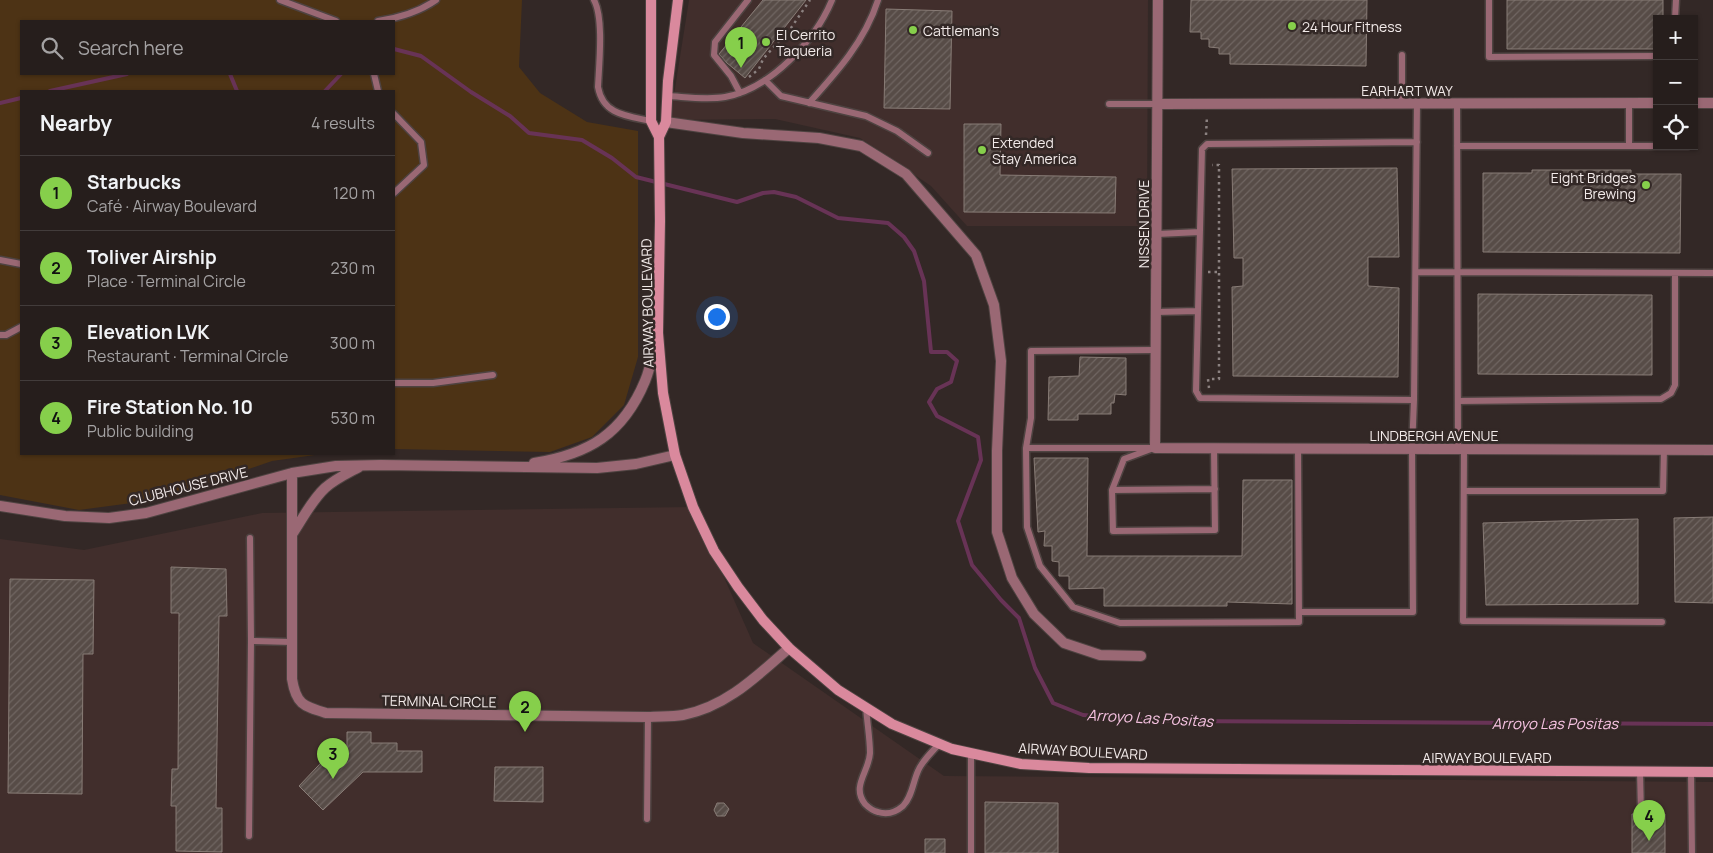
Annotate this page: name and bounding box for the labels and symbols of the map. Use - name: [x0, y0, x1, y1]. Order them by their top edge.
- place label: 24 Hour Fitness: [1302, 17, 1402, 36]
- marker: 24 Hour Fitness: [1286, 20, 1298, 32]
- place label: Cattleman's: [923, 21, 999, 40]
- marker: Cattleman's: [907, 24, 919, 36]
- place label: El Cerrito Taqueria: [776, 25, 835, 60]
- pin: 1: [725, 27, 757, 68]
- marker: El Cerrito Taqueria: [760, 36, 772, 48]
- street label: EARHART WAY: [1361, 81, 1453, 100]
- place label: Extended Stay America: [992, 133, 1076, 168]
- marker: Extended Stay America: [976, 144, 988, 156]
- place label: Eight Bridges Brewing: [1551, 168, 1636, 203]
- marker: Eight Bridges Brewing: [1640, 179, 1652, 191]
- street label: NISSEN DRIVE: [1134, 180, 1153, 268]
- street label: AIRWAY BOULEVARD: [636, 238, 658, 368]
- your location: [704, 304, 730, 330]
- street label: LINDBERGH AVENUE: [1370, 426, 1498, 445]
- street label: CLUBHOUSE DRIVE: [126, 462, 250, 510]
- street label: TERMINAL CIRCLE: [381, 690, 497, 712]
- pin: 2: [509, 691, 541, 732]
- water label: Arroyo Las Positas: [1086, 704, 1215, 732]
- water label: Arroyo Las Positas: [1492, 713, 1619, 734]
- pin: 3: [317, 738, 349, 779]
- street label: AIRWAY BOULEVARD: [1018, 738, 1148, 764]
- street label: AIRWAY BOULEVARD: [1422, 748, 1552, 767]
- pin: 4: [1633, 800, 1665, 841]

